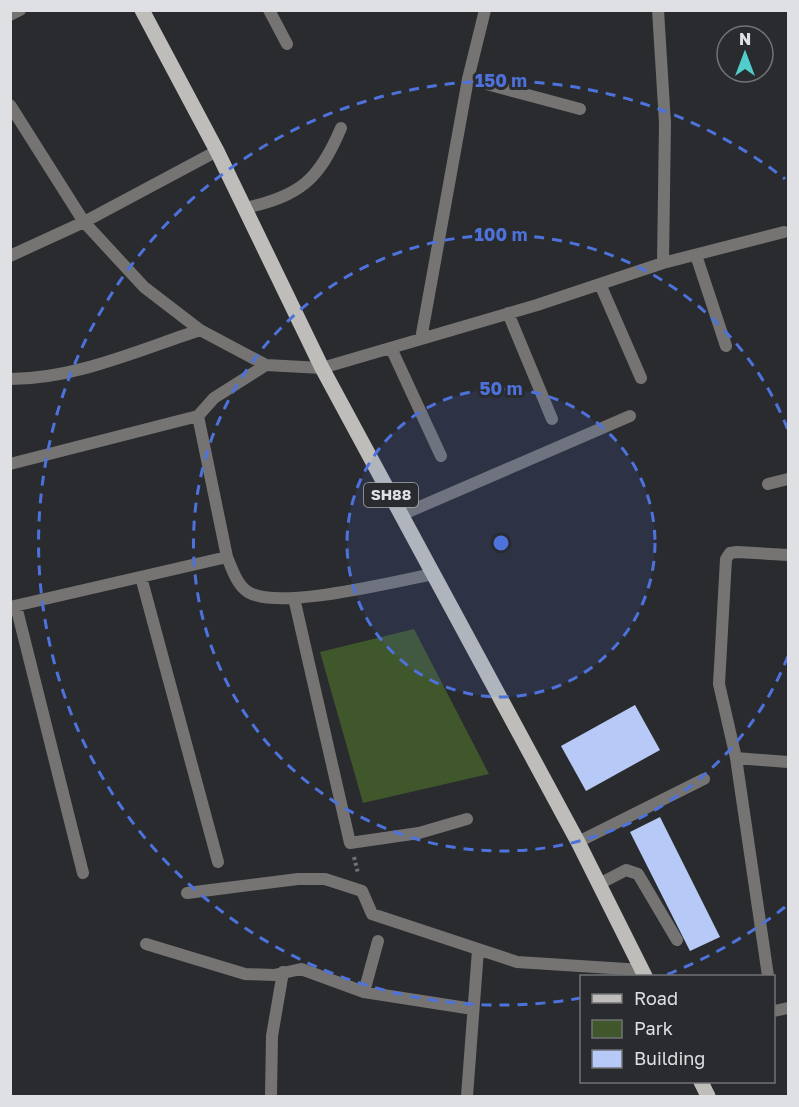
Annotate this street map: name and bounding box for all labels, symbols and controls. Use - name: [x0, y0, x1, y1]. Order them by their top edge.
- north arrow: [715, 24, 775, 84]
- text: N: [739, 29, 751, 49]
- text: 150 m: [475, 69, 527, 91]
- text: 100 m: [475, 223, 527, 245]
- text: 50 m: [480, 377, 522, 399]
- road number: SH88: [364, 483, 418, 507]
- centre of rings: [491, 533, 511, 553]
- legend: [580, 975, 775, 1083]
- text: Road: [634, 987, 678, 1009]
- text: Park: [634, 1017, 673, 1039]
- text: Building: [634, 1047, 705, 1069]

